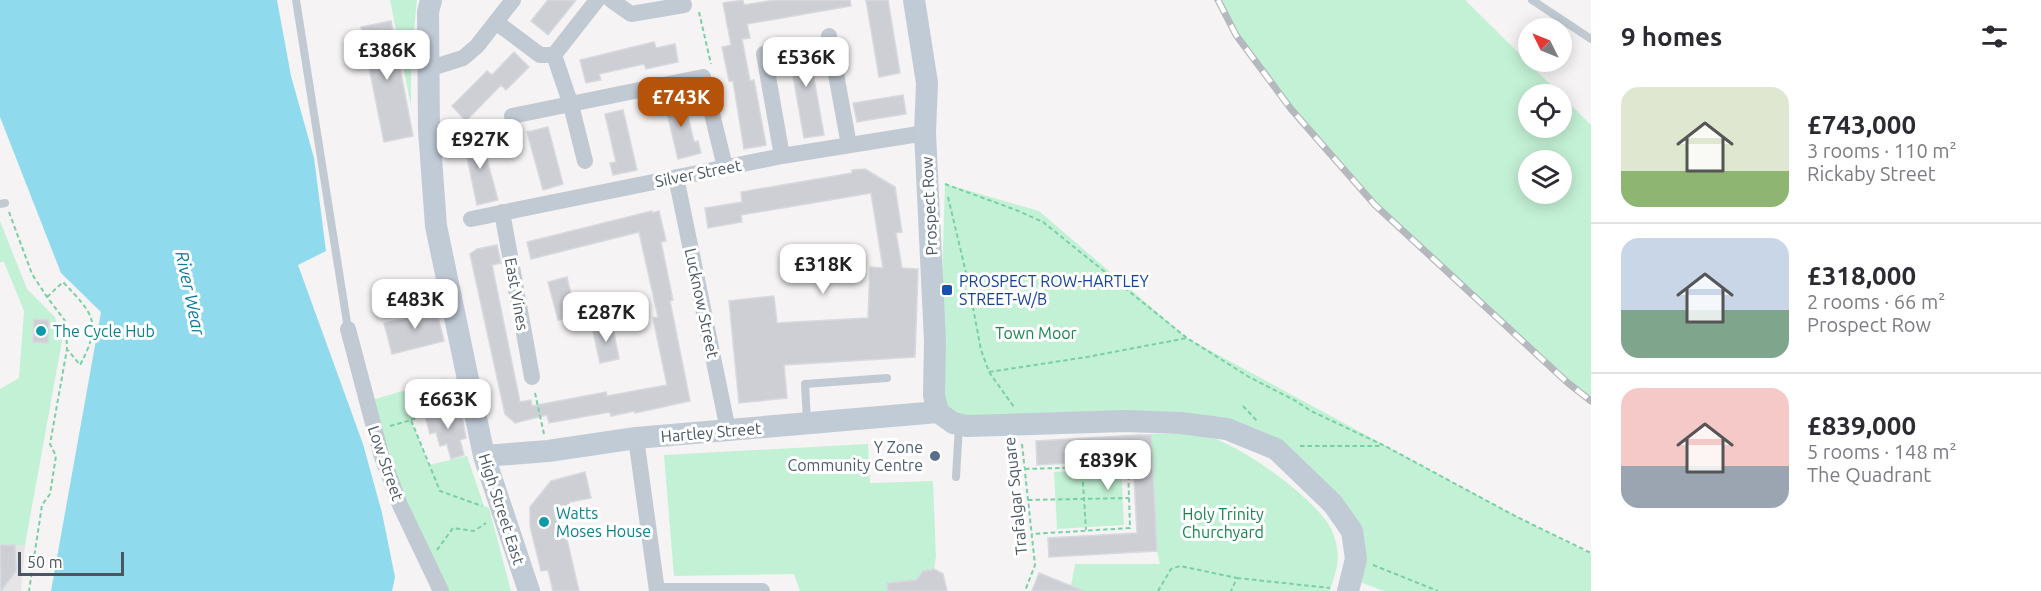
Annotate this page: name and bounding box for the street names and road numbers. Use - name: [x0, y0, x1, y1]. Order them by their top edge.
- street label: Prospect Row: [917, 155, 941, 256]
- street label: Silver Street: [653, 156, 743, 190]
- street label: Lucknow Street: [682, 246, 723, 360]
- street label: East Vines: [502, 256, 532, 332]
- street label: Hartley Street: [660, 419, 763, 445]
- street label: Low Street: [365, 423, 407, 504]
- street label: Trafalgar Square: [1000, 436, 1030, 556]
- street label: High Street East: [476, 451, 529, 568]

